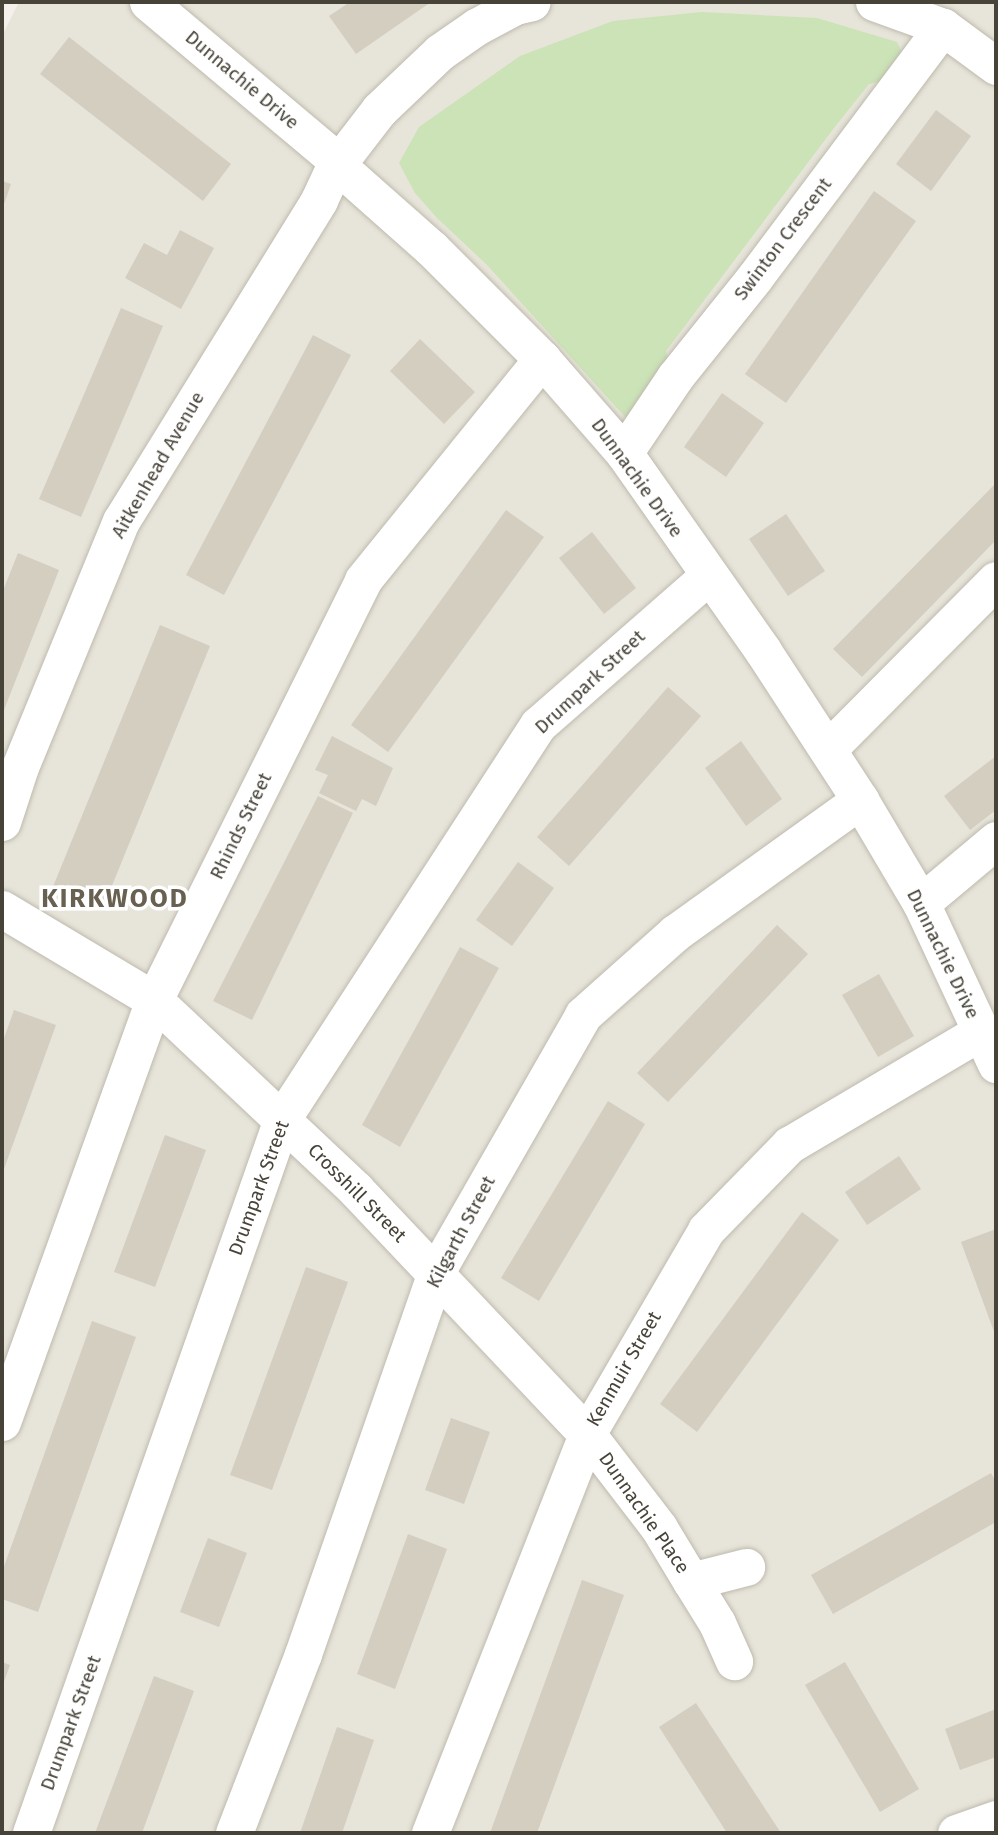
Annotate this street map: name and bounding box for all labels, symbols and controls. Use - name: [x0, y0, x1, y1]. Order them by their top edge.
- street label: Dunnachie Drive: [181, 26, 303, 134]
- street label: Swinton Crescent: [729, 173, 837, 305]
- street label: Aitkenhead Avenue: [107, 388, 209, 542]
- street label: Dunnachie Drive: [586, 414, 688, 542]
- street label: Drumpark Street: [530, 625, 650, 739]
- street label: Rhinds Street: [205, 769, 277, 883]
- district label: KIRKWOOD: [42, 883, 188, 915]
- street label: Dunnachie Drive: [902, 885, 984, 1023]
- street label: Drumpark Street: [224, 1117, 294, 1259]
- street label: Crosshill Street: [303, 1139, 411, 1247]
- street label: Kilgarth Street: [422, 1172, 500, 1292]
- street label: Kenmuir Street: [582, 1307, 666, 1431]
- street label: Dunnachie Place: [594, 1448, 694, 1578]
- street label: Drumpark Street: [36, 1652, 106, 1794]

